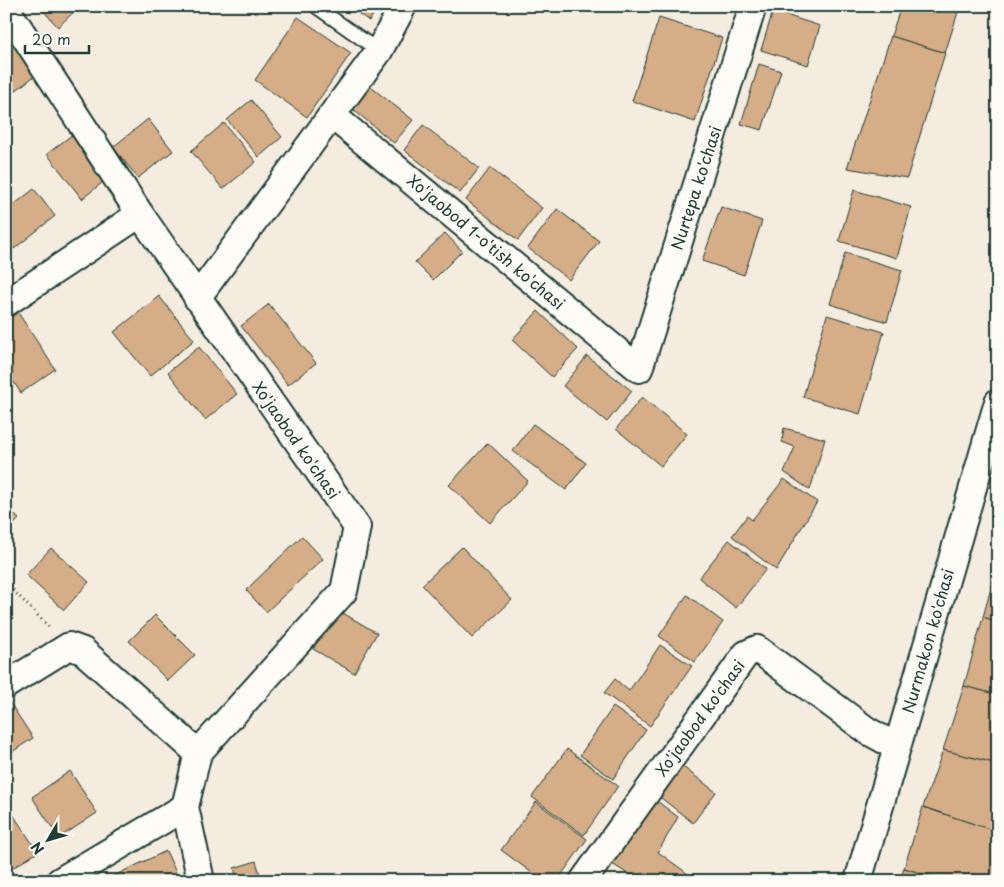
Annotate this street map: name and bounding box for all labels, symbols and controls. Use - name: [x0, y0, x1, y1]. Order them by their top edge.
- scale bar: [25, 22, 89, 54]
- text: 20 m: [32, 27, 71, 50]
- street label: Nurtepa ko'chasi: [664, 122, 726, 253]
- street label: Xo'jaobod 1-o'tish ko'chasi: [403, 168, 571, 314]
- street label: Xo'jaobod ko'chasi: [247, 376, 347, 503]
- street label: Nurmakon ko'chasi: [895, 566, 959, 716]
- street label: Xo'jaobod ko'chasi: [649, 654, 750, 781]
- north arrow: [22, 814, 72, 864]
- text: N: [26, 837, 49, 859]

